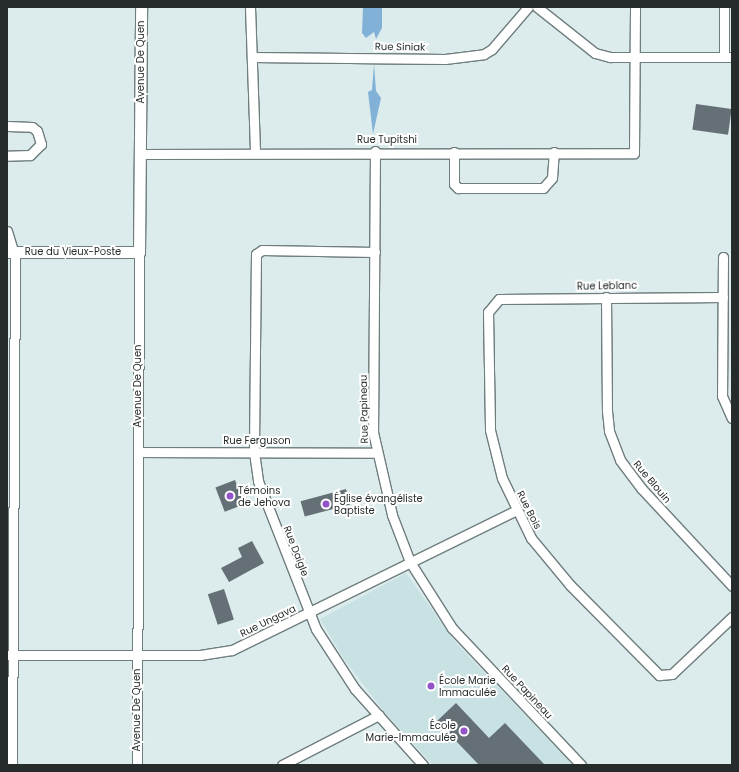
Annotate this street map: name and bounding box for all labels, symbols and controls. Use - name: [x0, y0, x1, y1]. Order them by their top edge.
- street label: Avenue De Quen: [135, 20, 147, 104]
- street label: Rue Siniak: [375, 41, 425, 53]
- street label: Rue Tupitshi: [357, 134, 417, 146]
- street label: Rue du Vieux-Poste: [25, 246, 121, 258]
- street label: Rue Leblanc: [577, 279, 637, 293]
- street label: Avenue De Quen: [132, 344, 144, 428]
- street label: Rue Papineau: [357, 374, 371, 444]
- street label: Rue Ferguson: [223, 435, 291, 447]
- street label: Rue Blouin: [631, 458, 673, 506]
- place label: Témoins de Jehova: [238, 484, 290, 508]
- street label: Rue Bois: [514, 489, 544, 531]
- marker: Témoins de Jehova: [225, 491, 235, 501]
- place label: Église évangéliste Baptiste: [334, 492, 423, 516]
- marker: Église évangéliste Baptiste: [321, 499, 331, 509]
- street label: Rue Daigle: [281, 524, 311, 578]
- street label: Rue Ungava: [238, 602, 298, 640]
- street label: Rue Papineau: [499, 663, 555, 721]
- street label: Avenue De Quen: [131, 668, 143, 752]
- place label: École Marie Immaculée: [439, 674, 496, 698]
- marker: École Marie Immaculée: [426, 681, 436, 691]
- place label: École Marie-Immaculée: [366, 719, 456, 742]
- marker: École Marie-Immaculée: [459, 726, 469, 736]

